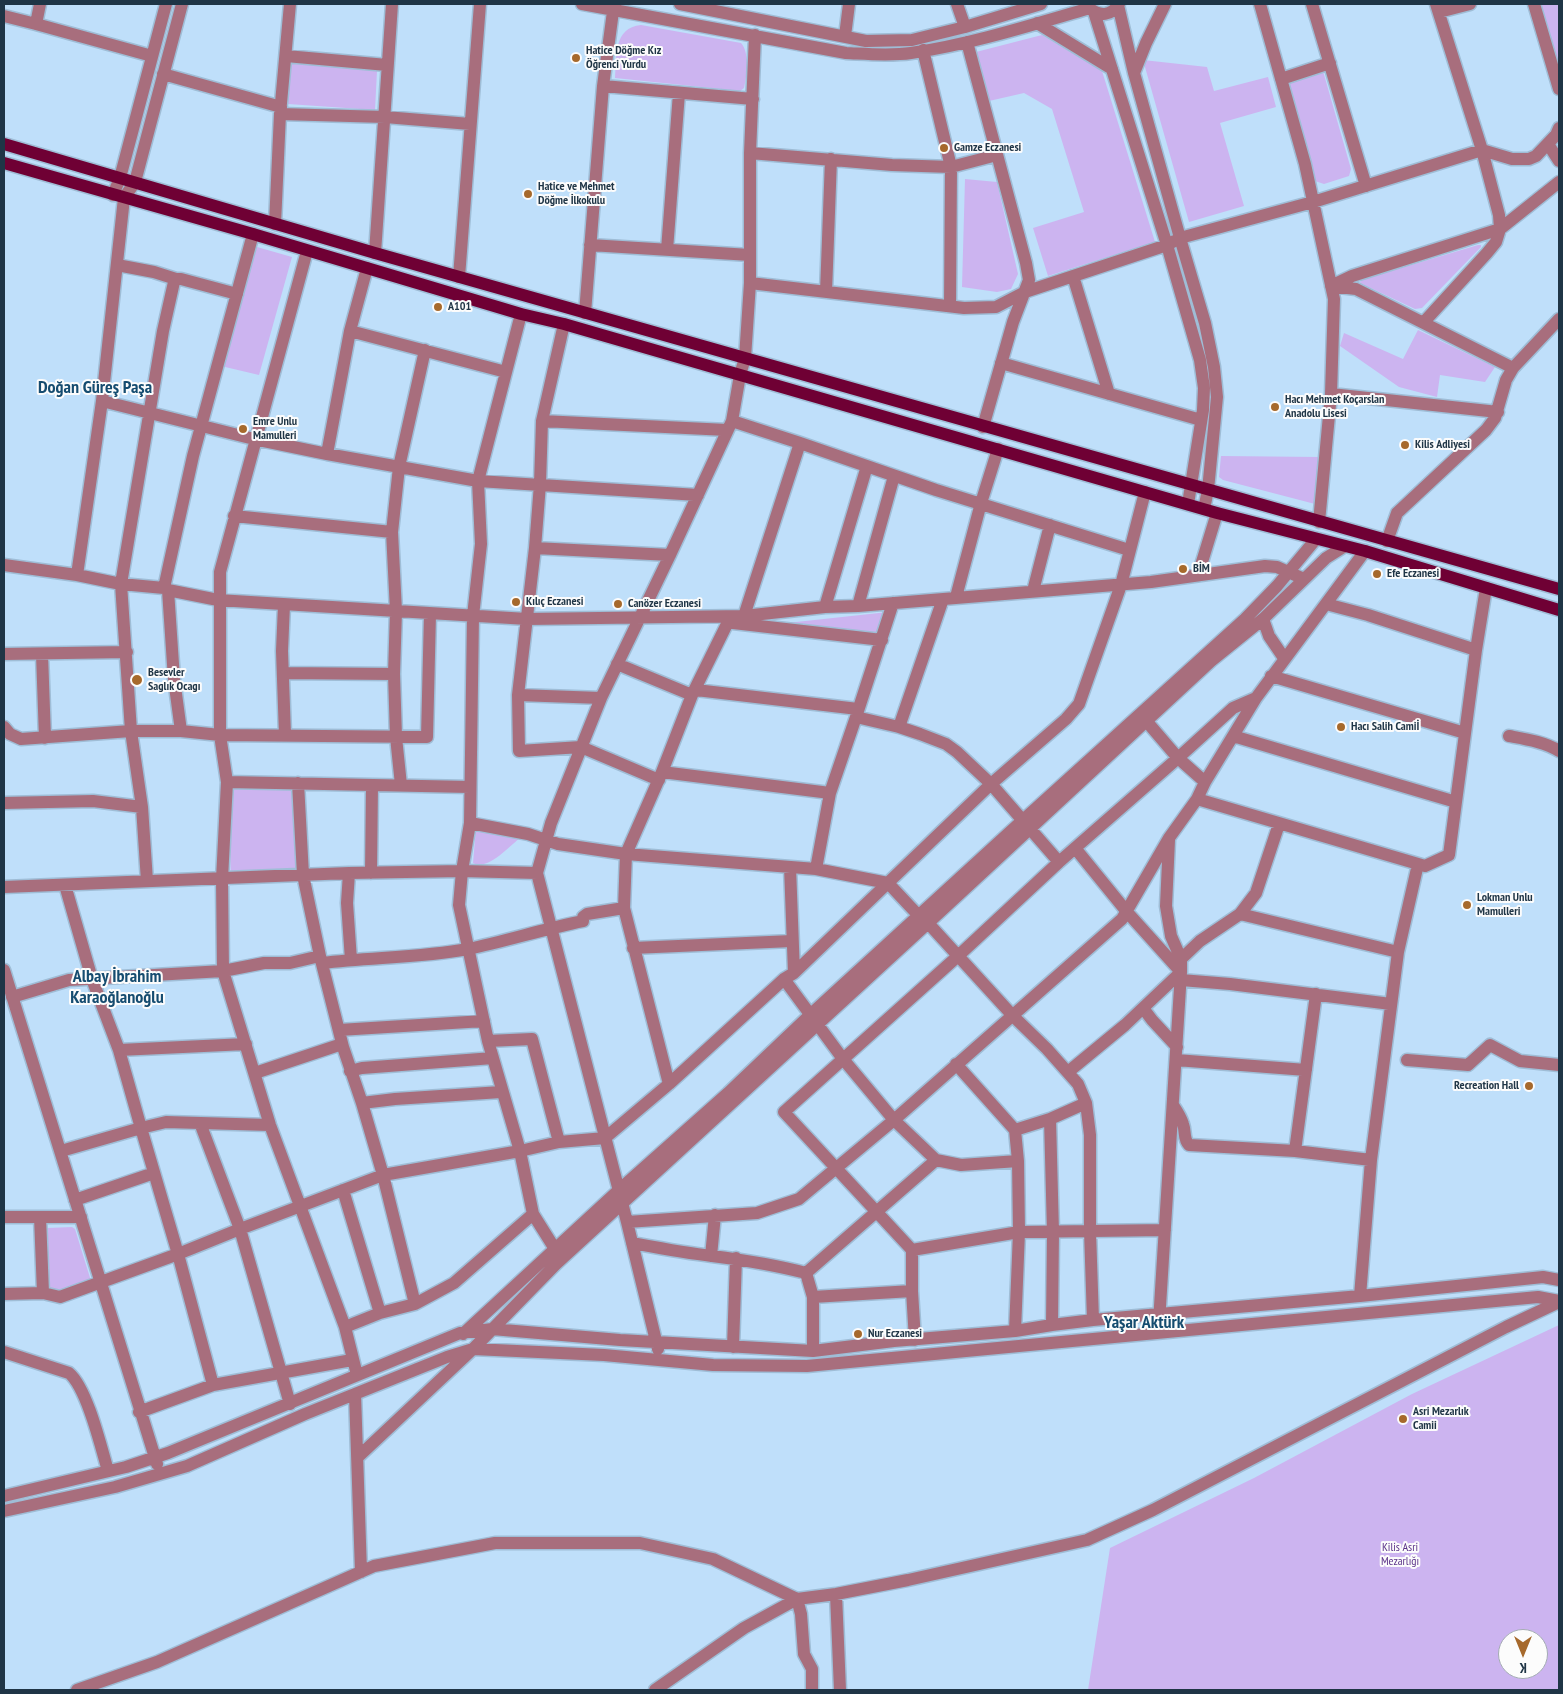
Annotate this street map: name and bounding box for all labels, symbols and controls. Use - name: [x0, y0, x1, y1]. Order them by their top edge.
- place label: Hatice Döğme Kız Öğrenci Yurdu: [586, 44, 661, 72]
- marker: Hatice Döğme Kız Öğrenci Yurdu: [570, 52, 582, 64]
- place label: Gamze Eczanesi: [954, 141, 1021, 155]
- marker: Gamze Eczanesi: [938, 142, 950, 154]
- place label: Hatice ve Mehmet Döğme İlkokulu: [538, 180, 615, 208]
- marker: Hatice ve Mehmet Döğme İlkokulu: [522, 188, 534, 200]
- place label: A101: [448, 300, 471, 314]
- marker: A101: [432, 301, 444, 313]
- district label: Doğan Güreş Paşa: [38, 377, 152, 399]
- place label: Hacı Mehmet Koçarslan Anadolu Lisesi: [1285, 393, 1384, 421]
- marker: Hacı Mehmet Koçarslan Anadolu Lisesi: [1269, 401, 1281, 413]
- place label: Emre Unlu Mamulleri: [253, 415, 297, 443]
- marker: Emre Unlu Mamulleri: [237, 423, 249, 435]
- place label: Kilis Adliyesi: [1415, 438, 1470, 452]
- marker: Kilis Adliyesi: [1399, 439, 1411, 451]
- place label: BİM: [1193, 562, 1210, 576]
- marker: BİM: [1177, 563, 1189, 575]
- place label: Efe Eczanesi: [1387, 567, 1439, 581]
- marker: Efe Eczanesi: [1371, 568, 1383, 580]
- place label: Kılıç Eczanesi: [526, 595, 583, 609]
- marker: Kılıç Eczanesi: [510, 596, 522, 608]
- place label: Canözer Eczanesi: [628, 597, 701, 611]
- marker: Canözer Eczanesi: [612, 598, 624, 610]
- place label: Besevler Saglık Ocagı: [148, 666, 200, 694]
- marker: Besevler Saglık Ocagı: [130, 673, 144, 687]
- place label: Hacı Salih Camiİ: [1351, 720, 1419, 734]
- marker: Hacı Salih Camiİ: [1335, 721, 1347, 733]
- place label: Lokman Unlu Mamulleri: [1477, 891, 1533, 919]
- marker: Lokman Unlu Mamulleri: [1461, 899, 1473, 911]
- district label: Albay İbrahim Karaoğlanoğlu: [70, 966, 164, 1009]
- place label: Recreation Hall: [1454, 1079, 1519, 1093]
- marker: Recreation Hall: [1523, 1080, 1535, 1092]
- district label: Yaşar Aktürk: [1104, 1312, 1184, 1334]
- place label: Nur Eczanesi: [868, 1327, 922, 1341]
- marker: Nur Eczanesi: [852, 1328, 864, 1340]
- place label: Asri Mezarlık Camii: [1413, 1405, 1469, 1433]
- marker: Asri Mezarlık Camii: [1397, 1413, 1409, 1425]
- park label: Kilis Asri Mezarlığı: [1381, 1541, 1419, 1569]
- north arrow: [1498, 1629, 1548, 1679]
- text: K: [1519, 1659, 1527, 1677]

